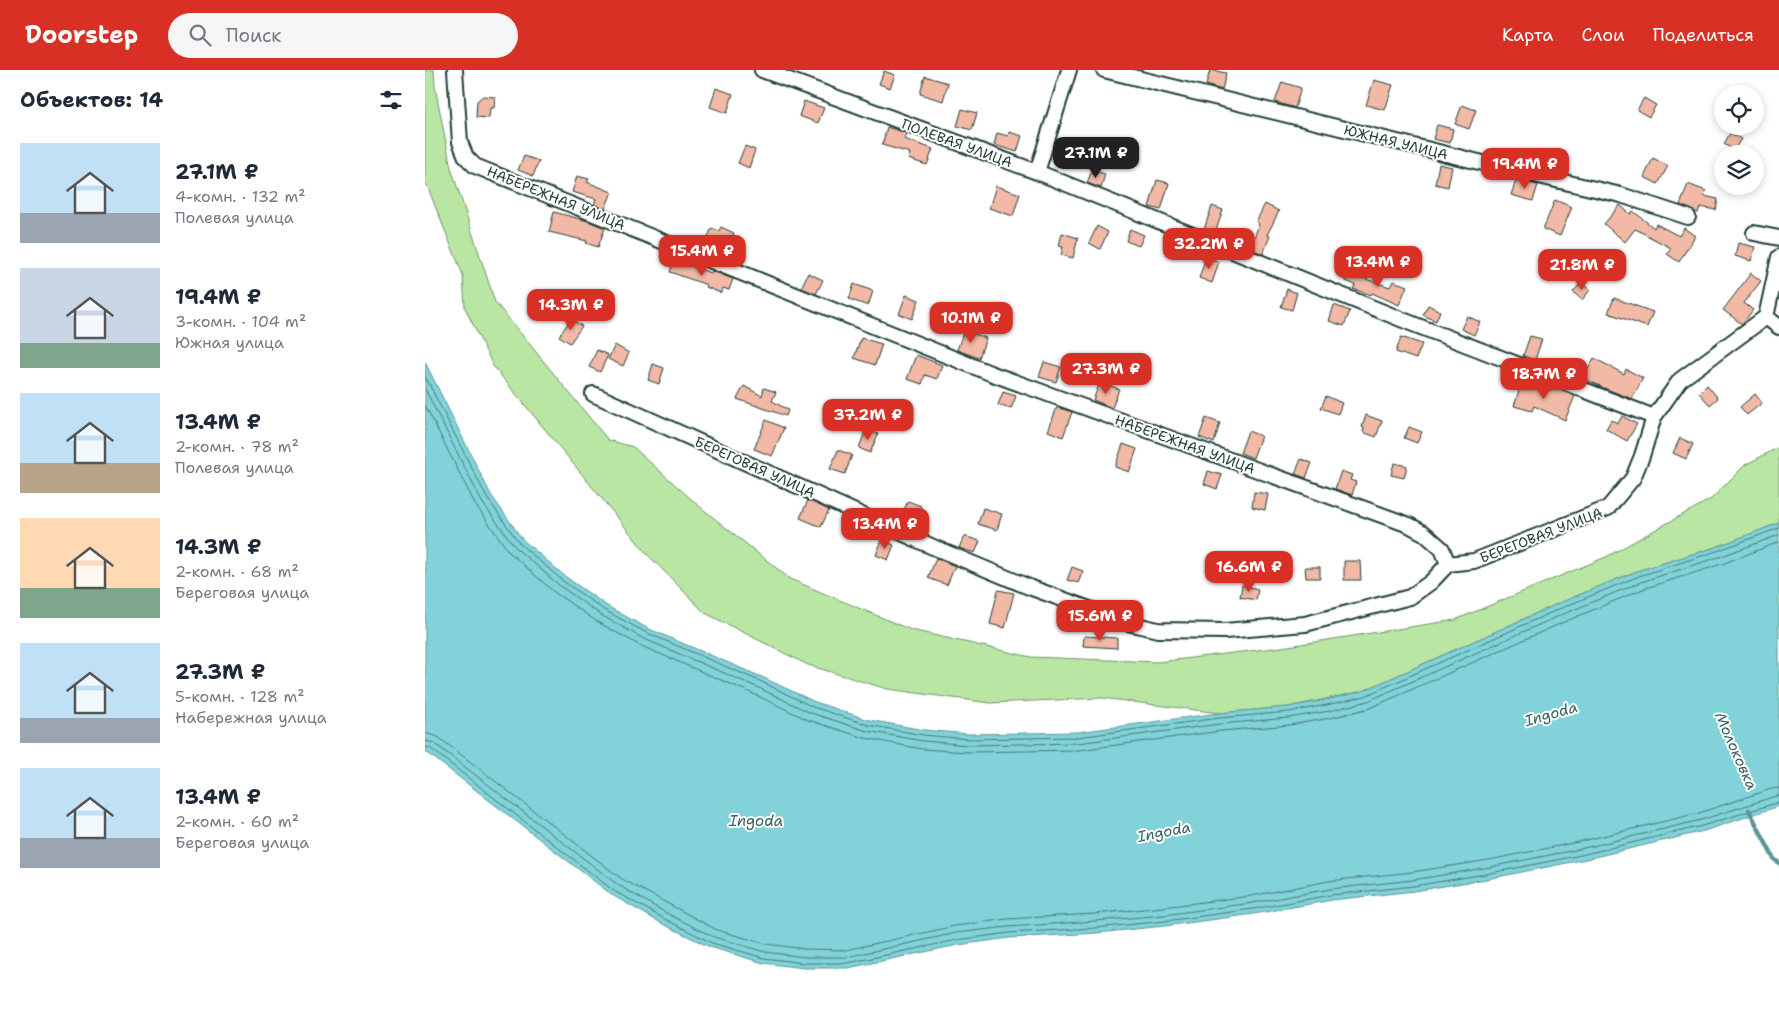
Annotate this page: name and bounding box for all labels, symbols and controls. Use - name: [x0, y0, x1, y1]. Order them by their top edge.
- search box: [168, 13, 518, 58]
- text: Doorstep: [25, 19, 138, 51]
- icon: search: [186, 21, 214, 49]
- text: Поиск: [226, 23, 281, 48]
- text: Карта: [1502, 23, 1553, 47]
- text: Слои: [1581, 23, 1625, 47]
- text: Поделиться: [1653, 23, 1754, 47]
- map controls: [1714, 85, 1764, 195]
- button: locate: [1714, 85, 1764, 135]
- text: Объектов: 14: [20, 86, 163, 114]
- icon: filters: [377, 86, 405, 114]
- street label: ПОЛЕВАЯ УЛИЦА: [899, 115, 1015, 171]
- street label: ЮЖНАЯ УЛИЦА: [1342, 120, 1450, 164]
- pin: 27.1M ₽: [1050, 136, 1142, 179]
- text: 27.1M ₽: [1064, 142, 1128, 163]
- button: layers: [1714, 145, 1764, 195]
- pin: 19.4M ₽: [1479, 148, 1571, 190]
- text: 19.4M ₽: [1492, 153, 1558, 174]
- text: 27.1M ₽: [175, 158, 259, 186]
- street label: НАБЕРЕЖНАЯ УЛИЦА: [484, 162, 628, 234]
- icon: home: [60, 163, 120, 223]
- text: 4-комн. · 132 m²: [175, 186, 306, 207]
- text: Полевая улица: [175, 207, 294, 228]
- pin: 32.2M ₽: [1163, 228, 1255, 270]
- text: 32.2M ₽: [1174, 233, 1244, 254]
- pin: 15.4M ₽: [656, 234, 748, 277]
- text: 15.4M ₽: [670, 240, 734, 261]
- pin: 13.4M ₽: [1332, 246, 1424, 288]
- pin: 21.8M ₽: [1536, 248, 1628, 291]
- text: 13.4M ₽: [1345, 251, 1411, 272]
- text: 21.8M ₽: [1549, 254, 1615, 275]
- text: 19.4M ₽: [175, 283, 262, 311]
- icon: home: [60, 288, 120, 348]
- pin: 14.3M ₽: [525, 288, 617, 331]
- text: 14.3M ₽: [538, 294, 604, 315]
- pin: 10.1M ₽: [925, 302, 1017, 344]
- text: 10.1M ₽: [941, 307, 1001, 328]
- text: 3-комн. · 104 m²: [175, 311, 306, 332]
- text: Южная улица: [175, 332, 284, 353]
- pin: 27.3M ₽: [1060, 352, 1152, 395]
- text: 27.3M ₽: [1072, 358, 1141, 379]
- pin: 18.7M ₽: [1498, 358, 1590, 400]
- text: 18.7M ₽: [1511, 363, 1577, 384]
- pin: 37.2M ₽: [822, 398, 914, 441]
- text: 37.2M ₽: [833, 404, 903, 425]
- text: 13.4M ₽: [175, 408, 261, 436]
- street label: НАБЕРЕЖНАЯ УЛИЦА: [1113, 410, 1257, 478]
- icon: home: [60, 413, 120, 473]
- street label: БЕРЕГОВАЯ УЛИЦА: [692, 432, 818, 502]
- text: 2-комн. · 78 m²: [175, 436, 299, 457]
- text: Полевая улица: [175, 457, 294, 478]
- street label: БЕРЕГОВАЯ УЛИЦА: [1477, 503, 1605, 567]
- pin: 13.4M ₽: [839, 508, 931, 550]
- text: 13.4M ₽: [852, 513, 918, 534]
- text: 14.3M ₽: [175, 533, 262, 561]
- icon: home: [60, 538, 120, 598]
- pin: 16.6M ₽: [1203, 550, 1295, 593]
- text: 16.6M ₽: [1216, 556, 1282, 577]
- text: 2-комн. · 68 m²: [175, 561, 299, 582]
- text: Береговая улица: [175, 582, 309, 603]
- pin: 15.6M ₽: [1054, 600, 1146, 642]
- text: 15.6M ₽: [1067, 605, 1133, 626]
- text: 27.3M ₽: [175, 658, 266, 686]
- icon: home: [60, 663, 120, 723]
- text: 5-комн. · 128 m²: [175, 686, 305, 707]
- water label: Ingoda: [1521, 697, 1580, 731]
- text: Набережная улица: [175, 707, 327, 728]
- water label: Молоковка: [1710, 709, 1762, 793]
- text: 13.4M ₽: [175, 783, 261, 811]
- icon: home: [60, 788, 120, 848]
- text: 2-комн. · 60 m²: [175, 811, 299, 832]
- water label: Ingoda: [728, 811, 783, 831]
- water label: Ingoda: [1135, 817, 1192, 847]
- text: Береговая улица: [175, 832, 309, 853]

